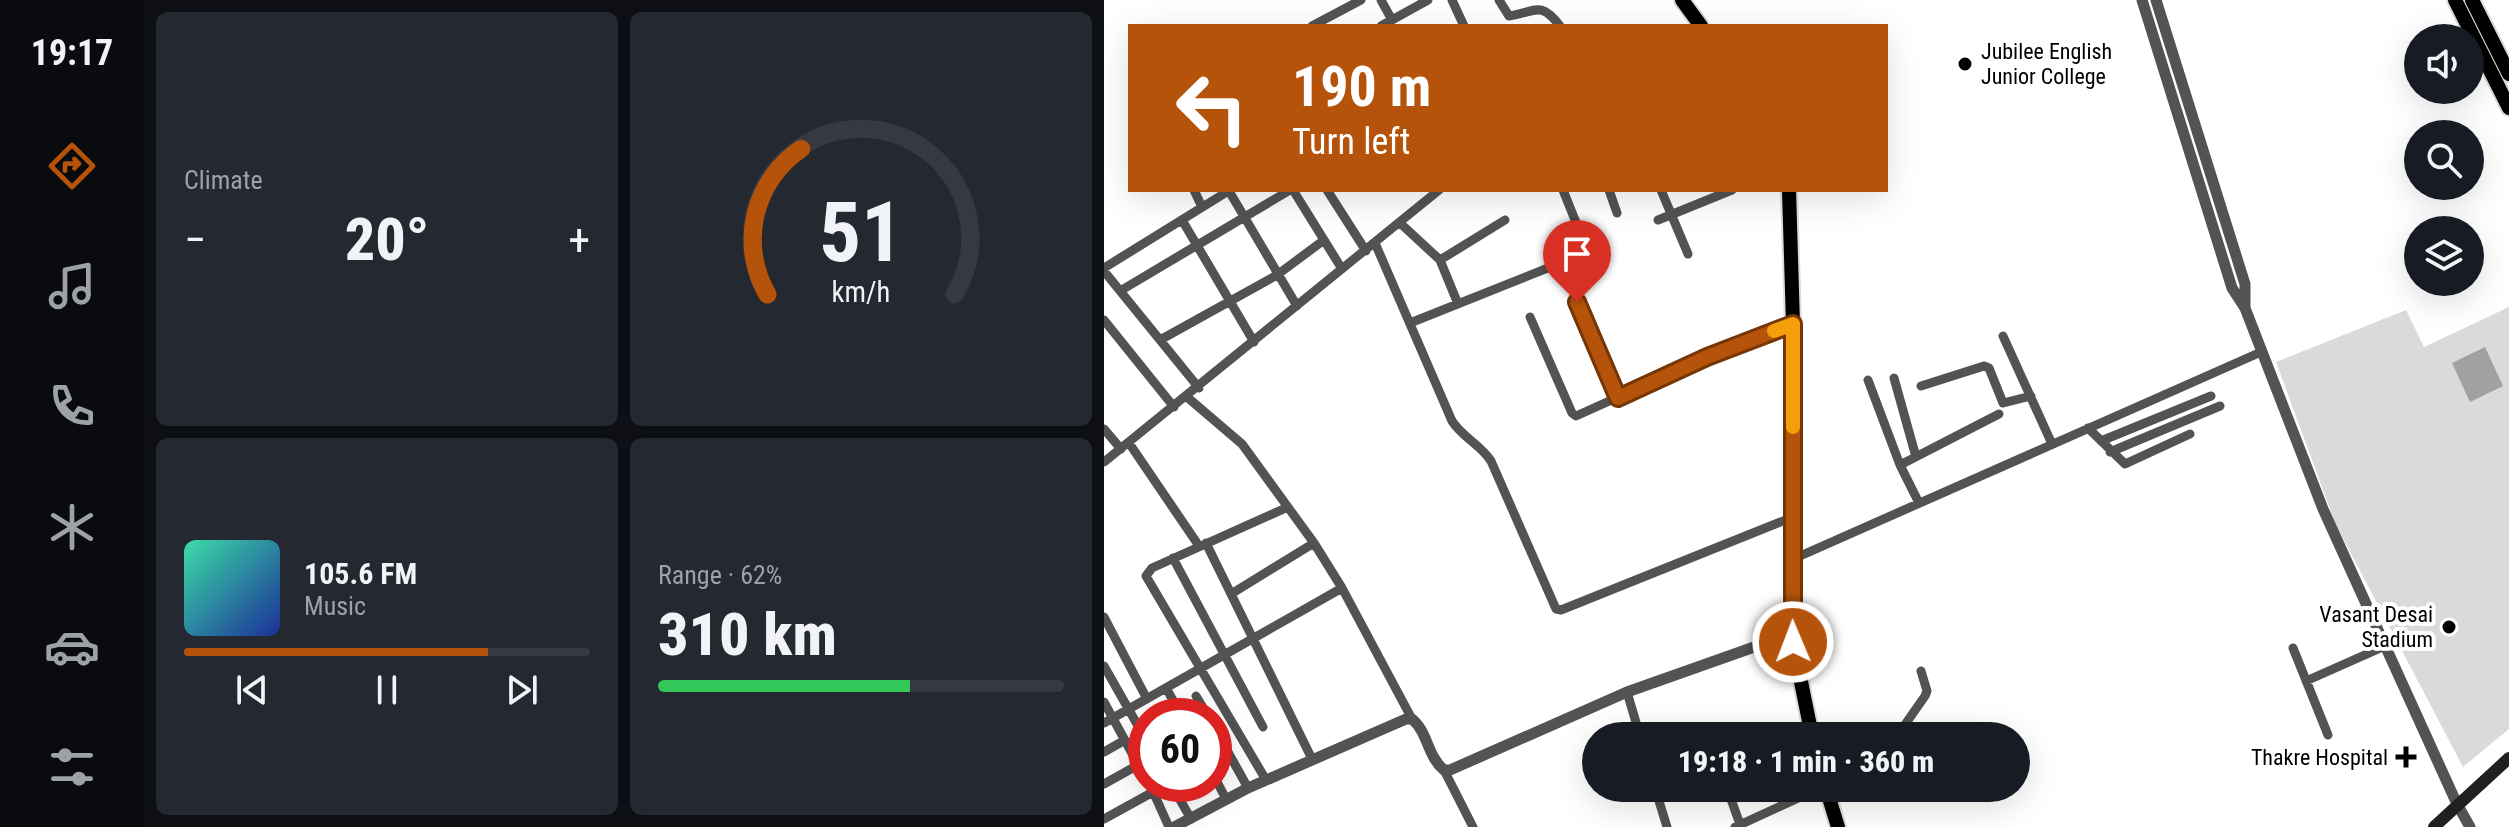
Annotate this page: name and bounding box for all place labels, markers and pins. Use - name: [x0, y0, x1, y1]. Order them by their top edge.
- place label: Jubilee English Junior College: [1981, 39, 2112, 89]
- marker: Jubilee English Junior College: [1956, 55, 1974, 73]
- pin: [1543, 220, 1611, 302]
- place label: Vasant Desai Stadium: [2319, 602, 2433, 652]
- marker: Vasant Desai Stadium: [2440, 618, 2458, 636]
- place label: Thakre Hospital: [2251, 745, 2388, 770]
- marker: Thakre Hospital: [2395, 746, 2417, 768]

